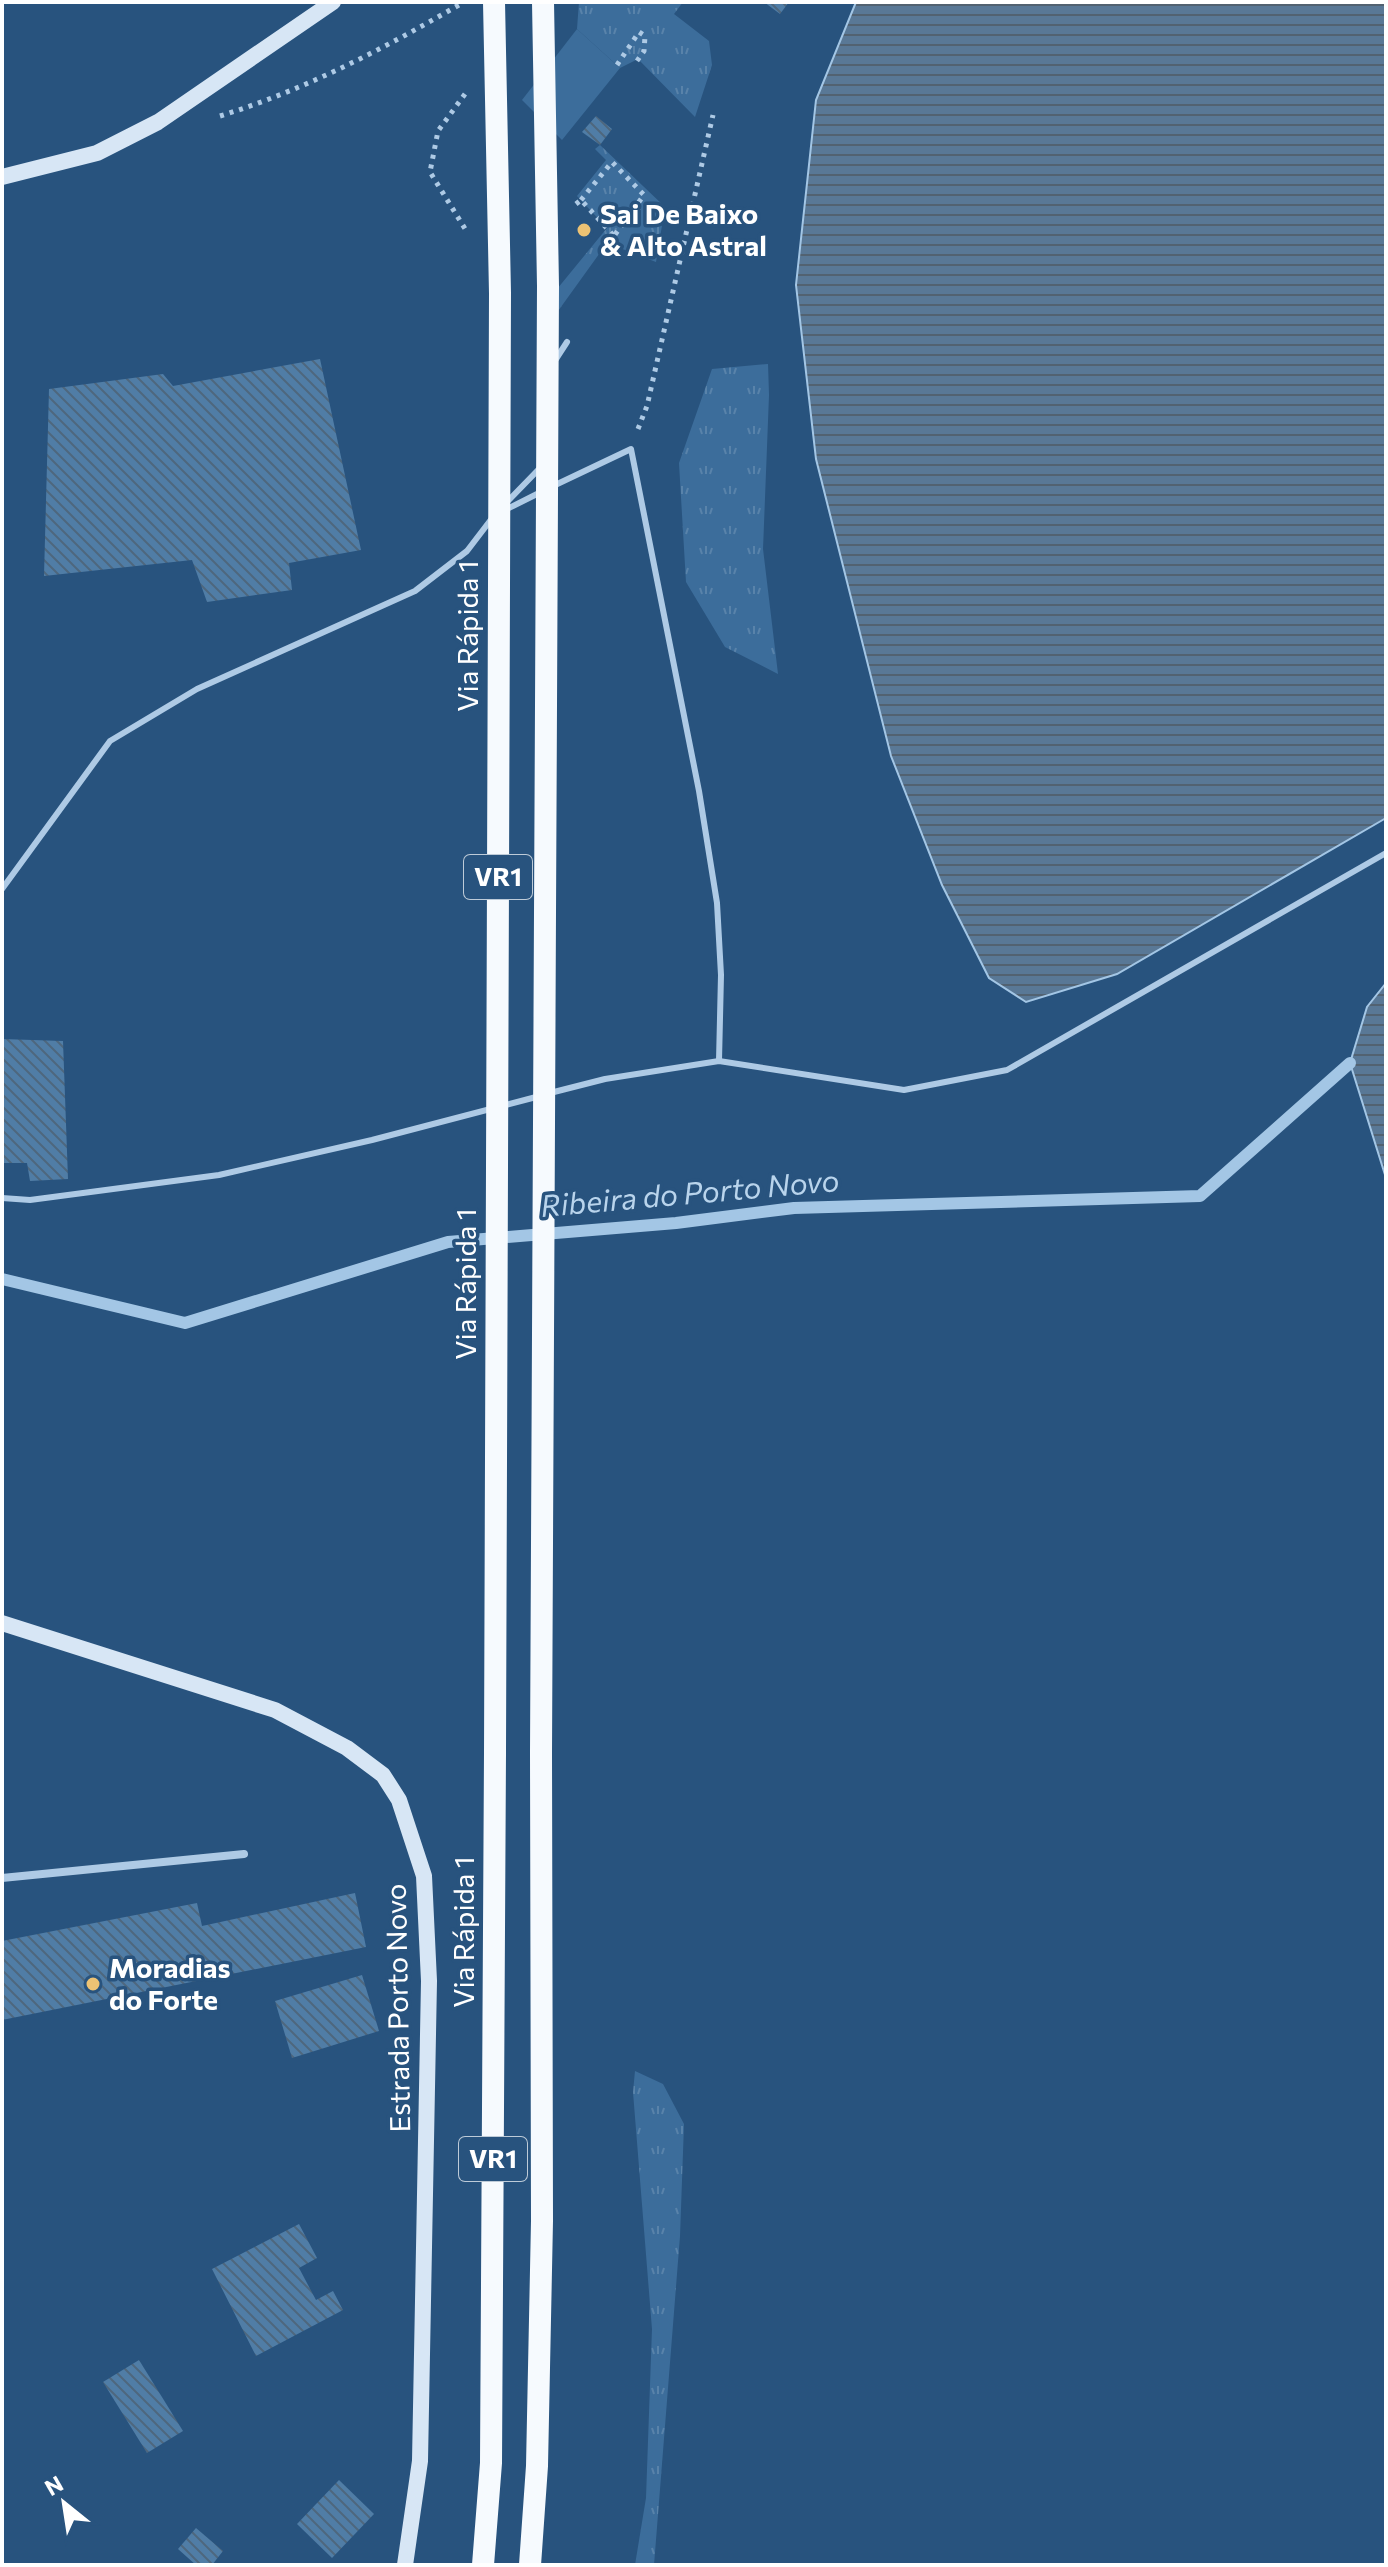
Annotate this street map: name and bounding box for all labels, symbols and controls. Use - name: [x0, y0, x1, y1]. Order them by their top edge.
- place label: Sai De Baixo & Alto Astral: [600, 196, 767, 262]
- marker: Sai De Baixo & Alto Astral: [575, 221, 593, 239]
- street label: Via Rápida 1: [450, 560, 484, 712]
- road number: VR1: [464, 855, 532, 899]
- water label: Ribeira do Porto Novo: [539, 1160, 841, 1223]
- street label: Via Rápida 1: [448, 1208, 482, 1360]
- street label: Via Rápida 1: [446, 1856, 480, 2008]
- street label: Estrada Porto Novo: [378, 1883, 416, 2133]
- place label: Moradias do Forte: [109, 1950, 231, 2016]
- marker: Moradias do Forte: [84, 1975, 102, 1993]
- road number: VR1: [459, 2137, 527, 2181]
- north arrow: [24, 2463, 104, 2543]
- text: N: [40, 2469, 68, 2501]

